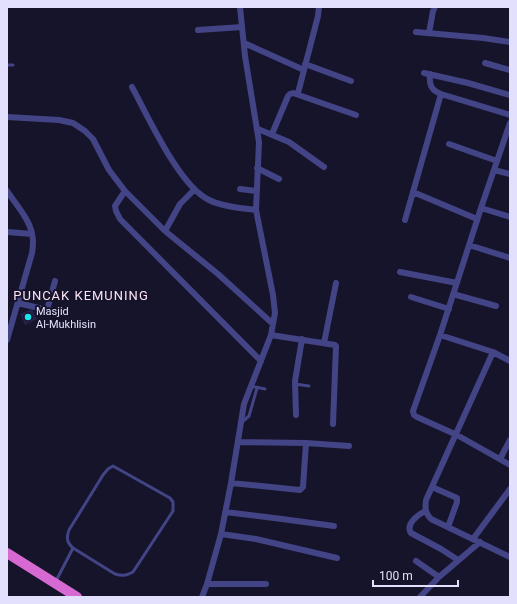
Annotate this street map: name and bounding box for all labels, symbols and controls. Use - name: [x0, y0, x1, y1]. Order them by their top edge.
- district label: PUNCAK KEMUNING: [13, 288, 149, 303]
- place label: Masjid Al-Mukhlisin: [36, 305, 96, 331]
- marker: Masjid Al-Mukhlisin: [23, 312, 33, 322]
- scale bar: [373, 562, 458, 588]
- text: 100 m: [379, 569, 413, 583]

